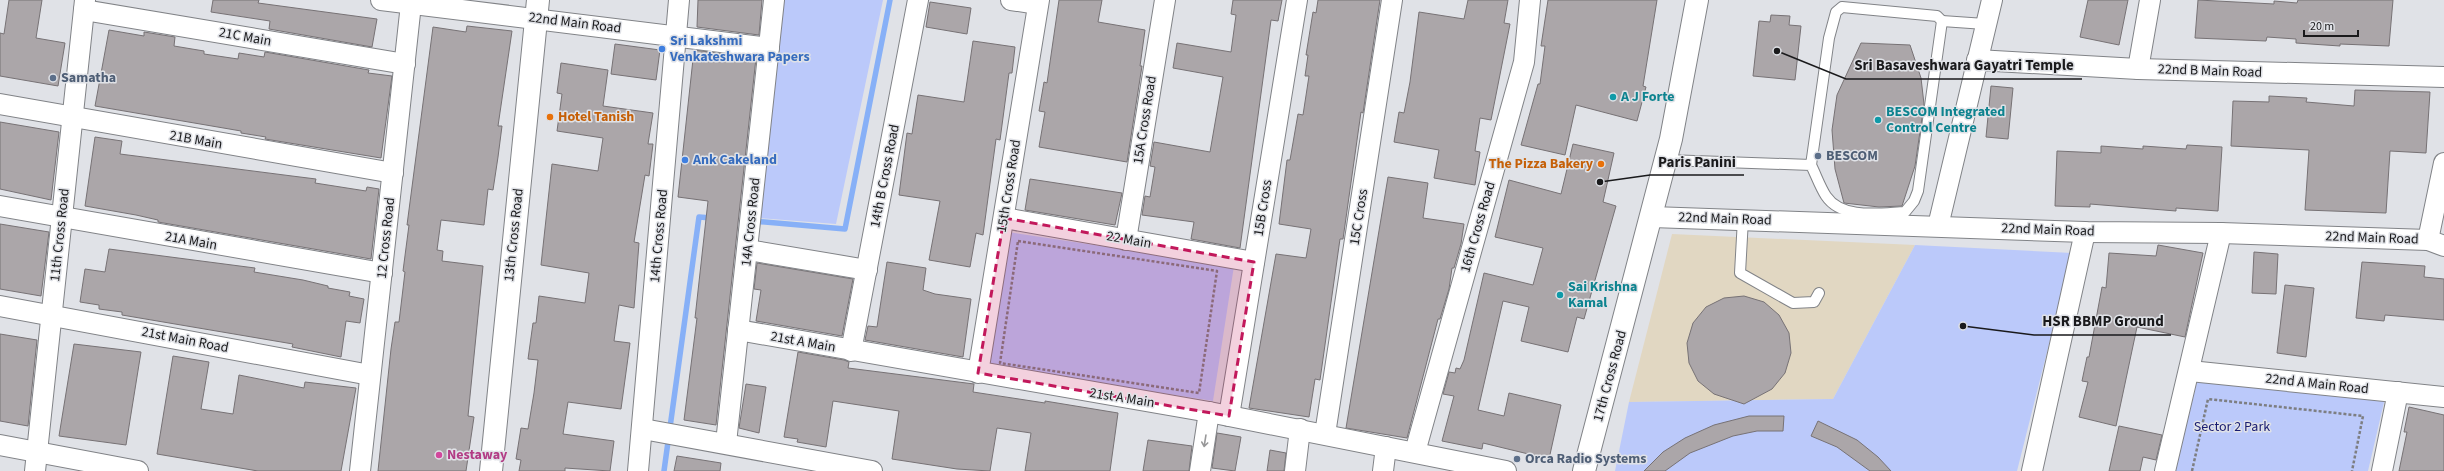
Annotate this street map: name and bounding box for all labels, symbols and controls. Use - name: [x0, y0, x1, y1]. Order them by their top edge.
- street label: 22nd Main Road: [527, 7, 623, 39]
- scale bar: [2304, 12, 2358, 38]
- text: 20 m: [2310, 18, 2334, 35]
- street label: 21C Main: [217, 23, 273, 51]
- place label: Sri Lakshmi Venkateshwara Papers: [669, 31, 810, 67]
- marker: Sri Lakshmi Venkateshwara Papers: [657, 44, 667, 54]
- callout: Sri Basaveshwara Gayatri Temple: [1846, 52, 2082, 79]
- text: Sri Basaveshwara Gayatri Temple: [1854, 55, 2074, 76]
- street label: 22nd B Main Road: [2158, 59, 2262, 83]
- place label: Samatha: [61, 68, 116, 88]
- marker: Samatha: [48, 73, 58, 83]
- street label: 15A Cross Road: [1128, 74, 1162, 166]
- place label: A J Forte: [1620, 87, 1675, 107]
- marker: A J Forte: [1608, 92, 1618, 102]
- place label: BESCOM Integrated Control Centre: [1886, 102, 2005, 138]
- place label: Hotel Tanish: [558, 107, 634, 127]
- marker: Hotel Tanish: [545, 112, 555, 122]
- marker: BESCOM Integrated Control Centre: [1873, 115, 1883, 125]
- street label: 14th B Cross Road: [865, 123, 905, 229]
- street label: 21B Main: [168, 126, 224, 154]
- street label: 15th Cross Road: [992, 138, 1026, 234]
- place label: BESCOM: [1826, 146, 1878, 166]
- callout: Paris Panini: [1650, 148, 1744, 175]
- place label: Ank Cakeland: [692, 150, 777, 170]
- marker: BESCOM: [1813, 151, 1823, 161]
- text: Paris Panini: [1658, 152, 1736, 173]
- place label: The Pizza Bakery: [1489, 154, 1594, 174]
- marker: Ank Cakeland: [680, 155, 690, 165]
- marker: The Pizza Bakery: [1596, 159, 1606, 169]
- street label: 14A Cross Road: [736, 177, 766, 267]
- street label: 15B Cross: [1249, 178, 1277, 238]
- street label: 16th Cross Road: [1455, 179, 1501, 275]
- street label: 11th Cross Road: [45, 187, 75, 283]
- street label: 13th Cross Road: [499, 187, 529, 283]
- street label: 15C Cross: [1345, 187, 1373, 247]
- street label: 14th Cross Road: [645, 188, 673, 284]
- street label: 12 Cross Road: [372, 196, 400, 280]
- street label: 22nd Main Road: [1678, 207, 1772, 231]
- street label: 22nd Main Road: [2001, 218, 2095, 242]
- street label: 22 Main: [1105, 226, 1153, 254]
- street label: 22nd Main Road: [2325, 226, 2419, 250]
- street label: 21A Main: [163, 227, 219, 255]
- place label: Sai Krishna Kamal: [1568, 277, 1637, 313]
- marker: Sai Krishna Kamal: [1555, 290, 1565, 300]
- callout: HSR BBMP Ground: [2034, 308, 2171, 335]
- text: HSR BBMP Ground: [2042, 311, 2164, 332]
- street label: 21st Main Road: [140, 322, 230, 358]
- street label: 21st A Main: [769, 326, 837, 358]
- street label: 17th Cross Road: [1588, 328, 1632, 424]
- street label: 22nd A Main Road: [2264, 369, 2370, 399]
- street label: 21st A Main: [1088, 383, 1156, 413]
- park label: Sector 2 Park: [2194, 417, 2270, 437]
- one-way arrow: [1201, 434, 1209, 447]
- place label: Nestaway: [447, 445, 508, 465]
- place label: Orca Radio Systems: [1525, 449, 1646, 469]
- marker: Nestaway: [434, 450, 444, 460]
- marker: Orca Radio Systems: [1512, 454, 1522, 464]

